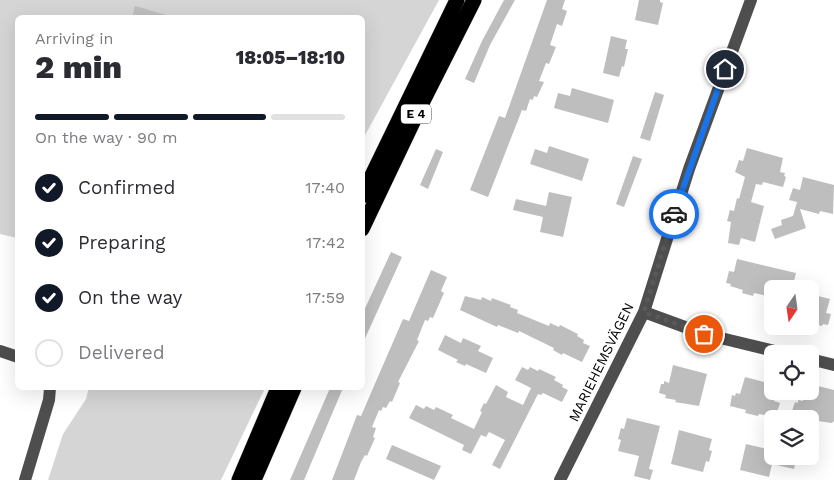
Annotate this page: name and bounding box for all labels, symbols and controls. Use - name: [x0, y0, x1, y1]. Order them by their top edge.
- text: Arriving in: [35, 29, 113, 48]
- text: 18:05–18:10: [236, 46, 345, 69]
- text: 2 min: [35, 48, 122, 86]
- pin: [704, 48, 746, 90]
- icon: home: [711, 55, 739, 83]
- road number: E 4: [401, 105, 431, 124]
- text: On the way · 90 m: [35, 128, 178, 147]
- icon: check: [35, 174, 63, 202]
- text: Confirmed: [78, 176, 175, 199]
- text: 17:40: [305, 178, 345, 197]
- courier: [649, 189, 699, 239]
- icon: car: [660, 200, 688, 228]
- icon: check: [35, 229, 63, 257]
- text: Preparing: [78, 231, 165, 254]
- text: 17:42: [306, 233, 345, 252]
- north arrow: [764, 280, 819, 335]
- map controls: [764, 280, 819, 465]
- icon: check: [35, 284, 63, 312]
- text: On the way: [78, 286, 182, 309]
- text: 17:59: [306, 288, 345, 307]
- street label: MARIEHEMSVÄGEN: [565, 300, 637, 424]
- pin: [683, 313, 725, 355]
- icon: bag: [690, 320, 718, 348]
- text: Delivered: [78, 341, 165, 364]
- button: locate: [764, 345, 819, 400]
- button: layers: [764, 410, 819, 465]

